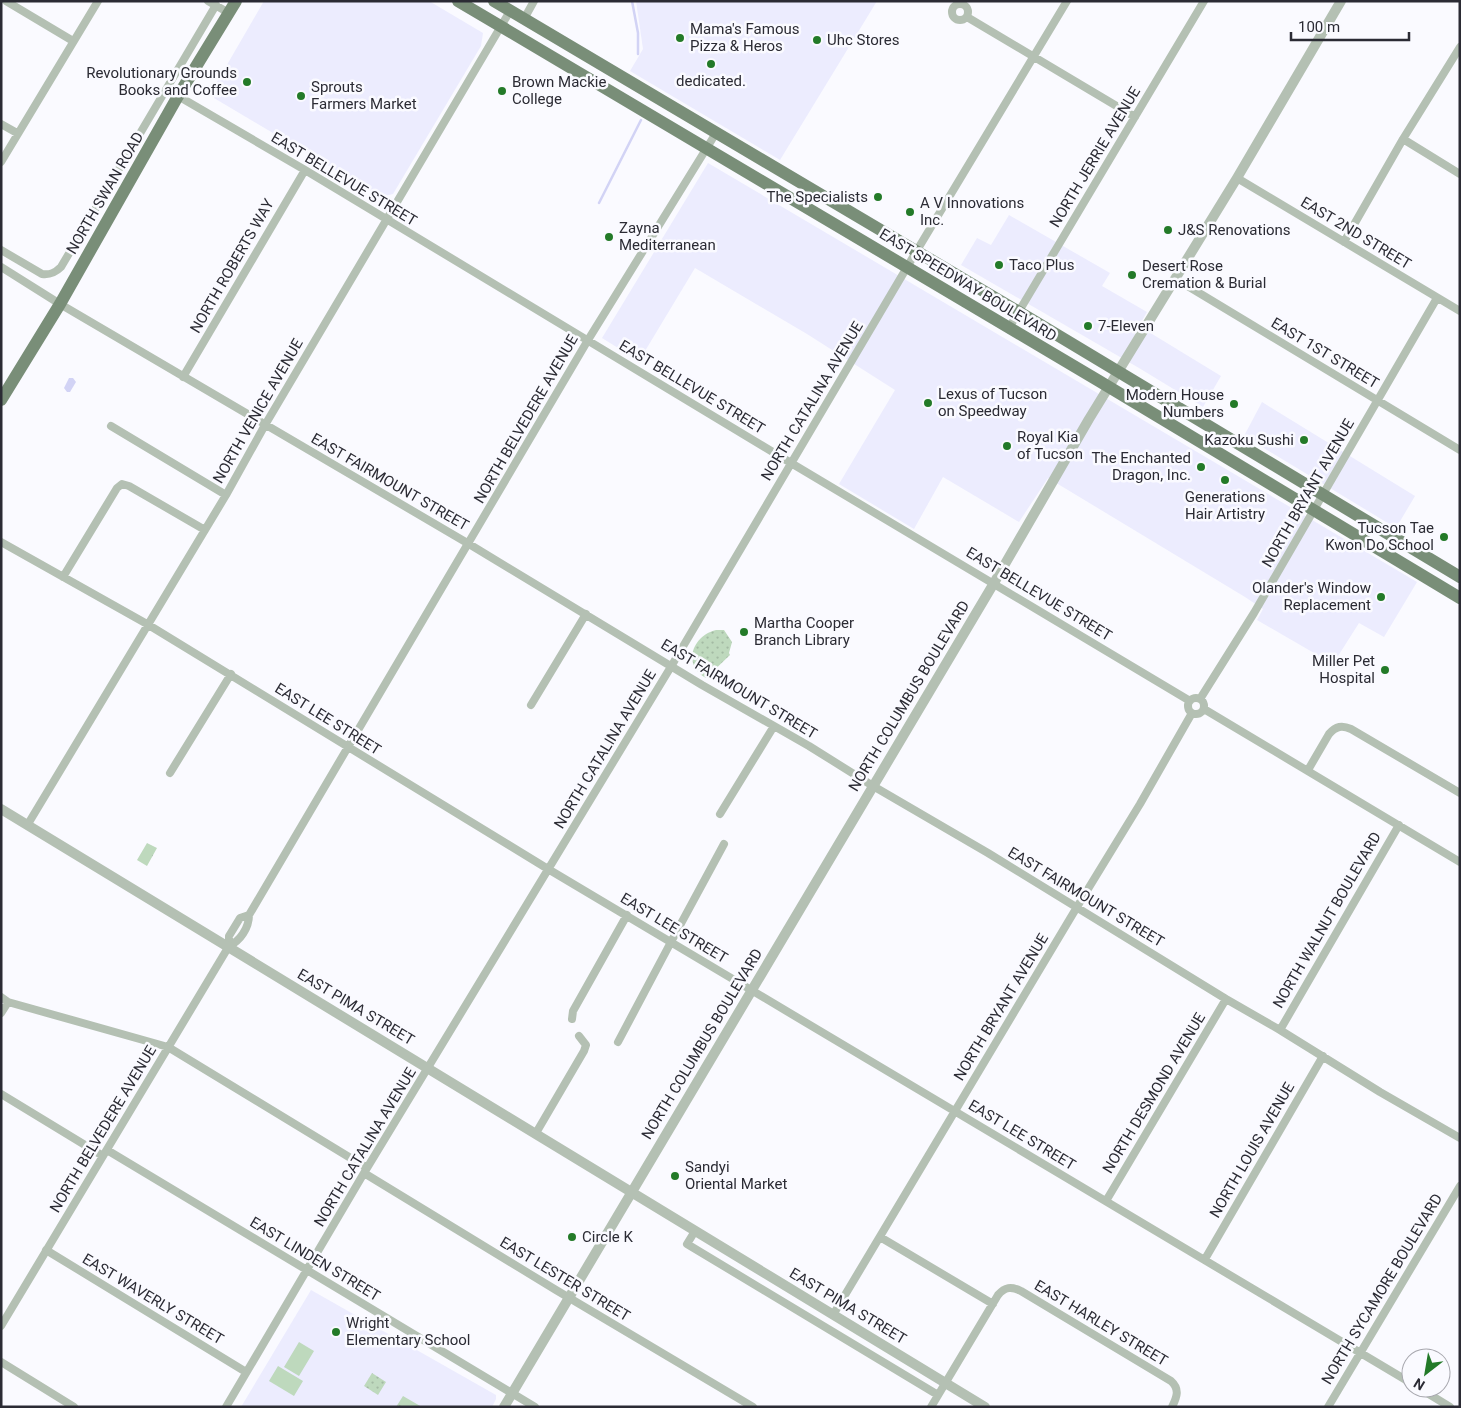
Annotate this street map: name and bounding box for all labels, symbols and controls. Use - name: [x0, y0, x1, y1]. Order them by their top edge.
- scale bar: [1291, 10, 1408, 42]
- text: 100 m: [1298, 18, 1340, 36]
- place label: Mama's Famous Pizza & Heros: [690, 20, 800, 55]
- place label: Uhc Stores: [827, 31, 899, 49]
- marker: Mama's Famous Pizza & Heros: [674, 32, 686, 44]
- marker: Uhc Stores: [811, 34, 823, 46]
- marker: dedicated.: [705, 58, 717, 70]
- place label: Revolutionary Grounds Books and Coffee: [86, 64, 237, 99]
- place label: dedicated.: [676, 72, 746, 90]
- place label: Brown Mackie College: [512, 73, 606, 108]
- marker: Revolutionary Grounds Books and Coffee: [241, 76, 253, 88]
- place label: Sprouts Farmers Market: [311, 78, 417, 113]
- street label: NORTH JERRIE AVENUE: [1046, 83, 1144, 231]
- marker: Brown Mackie College: [496, 85, 508, 97]
- marker: Sprouts Farmers Market: [295, 90, 307, 102]
- street label: EAST BELLEVUE STREET: [268, 128, 420, 230]
- street label: NORTH SWAN ROAD: [63, 129, 147, 257]
- place label: The Specialists: [766, 188, 868, 206]
- marker: The Specialists: [872, 191, 884, 203]
- street label: EAST 2ND STREET: [1298, 193, 1414, 273]
- place label: A V Innovations Inc.: [920, 194, 1024, 229]
- street label: NORTH ROBERTS WAY: [186, 196, 278, 336]
- marker: A V Innovations Inc.: [904, 206, 916, 218]
- place label: Zayna Mediterranean: [619, 219, 716, 254]
- place label: J&S Renovations: [1178, 221, 1291, 239]
- marker: J&S Renovations: [1162, 224, 1174, 236]
- street label: EAST SPEEDWAY BOULEVARD: [876, 225, 1060, 345]
- marker: Zayna Mediterranean: [603, 231, 615, 243]
- place label: Taco Plus: [1009, 256, 1075, 274]
- place label: Desert Rose Cremation & Burial: [1142, 257, 1266, 292]
- marker: Taco Plus: [993, 259, 1005, 271]
- marker: Desert Rose Cremation & Burial: [1126, 269, 1138, 281]
- street label: EAST 1ST STREET: [1268, 314, 1382, 392]
- place label: 7-Eleven: [1098, 317, 1154, 335]
- street label: NORTH CATALINA AVENUE: [757, 318, 867, 484]
- marker: 7-Eleven: [1082, 320, 1094, 332]
- street label: NORTH BELVEDERE AVENUE: [470, 331, 582, 507]
- street label: NORTH VENICE AVENUE: [209, 335, 307, 487]
- street label: EAST BELLEVUE STREET: [616, 336, 768, 438]
- place label: Lexus of Tucson on Speedway: [938, 385, 1047, 420]
- place label: Modern House Numbers: [1126, 386, 1224, 421]
- marker: Lexus of Tucson on Speedway: [922, 397, 934, 409]
- marker: Modern House Numbers: [1228, 398, 1240, 410]
- street label: NORTH BRYANT AVENUE: [1258, 415, 1358, 570]
- place label: Royal Kia of Tucson: [1017, 428, 1083, 463]
- street label: EAST FAIRMOUNT STREET: [308, 429, 472, 535]
- place label: Kazoku Sushi: [1204, 431, 1294, 449]
- marker: Kazoku Sushi: [1298, 434, 1310, 446]
- marker: Royal Kia of Tucson: [1001, 440, 1013, 452]
- place label: The Enchanted Dragon, Inc.: [1091, 449, 1191, 484]
- marker: The Enchanted Dragon, Inc.: [1195, 461, 1207, 473]
- marker: Generations Hair Artistry: [1219, 474, 1231, 486]
- place label: Generations Hair Artistry: [1185, 488, 1265, 523]
- place label: Tucson Tae Kwon Do School: [1325, 519, 1434, 554]
- marker: Tucson Tae Kwon Do School: [1438, 531, 1450, 543]
- street label: EAST BELLEVUE STREET: [963, 543, 1115, 645]
- place label: Olander's Window Replacement: [1252, 579, 1371, 614]
- marker: Olander's Window Replacement: [1375, 591, 1387, 603]
- street label: NORTH COLUMBUS BOULEVARD: [845, 597, 973, 795]
- place label: Martha Cooper Branch Library: [754, 614, 854, 649]
- marker: Martha Cooper Branch Library: [738, 626, 750, 638]
- street label: EAST FAIRMOUNT STREET: [658, 635, 820, 743]
- place label: Miller Pet Hospital: [1312, 652, 1375, 687]
- marker: Miller Pet Hospital: [1379, 664, 1391, 676]
- street label: NORTH CATALINA AVENUE: [550, 666, 660, 832]
- street label: EAST LEE STREET: [272, 679, 384, 759]
- street label: NORTH WALNUT BOULEVARD: [1269, 829, 1385, 1011]
- street label: EAST FAIRMOUNT STREET: [1005, 843, 1167, 951]
- street label: EAST LEE STREET: [617, 889, 731, 967]
- street label: NORTH BRYANT AVENUE: [950, 930, 1052, 1084]
- street label: NORTH COLUMBUS BOULEVARD: [638, 945, 766, 1143]
- street label: EAST PIMA STREET: [294, 965, 418, 1049]
- street label: NORTH DESMOND AVENUE: [1099, 1009, 1209, 1177]
- street label: NORTH BELVEDERE AVENUE: [46, 1042, 160, 1216]
- street label: NORTH CATALINA AVENUE: [310, 1064, 420, 1230]
- street label: NORTH LOUIS AVENUE: [1206, 1079, 1298, 1221]
- street label: EAST LEE STREET: [965, 1096, 1079, 1174]
- place label: Sandyi Oriental Market: [685, 1158, 787, 1193]
- marker: Sandyi Oriental Market: [669, 1170, 681, 1182]
- street label: NORTH SYCAMORE BOULEVARD: [1318, 1190, 1446, 1388]
- street label: EAST LINDEN STREET: [247, 1213, 383, 1305]
- place label: Circle K: [582, 1228, 634, 1246]
- marker: Circle K: [566, 1231, 578, 1243]
- street label: EAST LESTER STREET: [497, 1233, 633, 1325]
- street label: EAST WAVERLY STREET: [79, 1250, 227, 1348]
- street label: EAST PIMA STREET: [786, 1264, 910, 1348]
- street label: EAST HARLEY STREET: [1031, 1276, 1171, 1370]
- place label: Wright Elementary School: [346, 1314, 470, 1349]
- marker: Wright Elementary School: [330, 1326, 342, 1338]
- north arrow: [1401, 1348, 1451, 1398]

